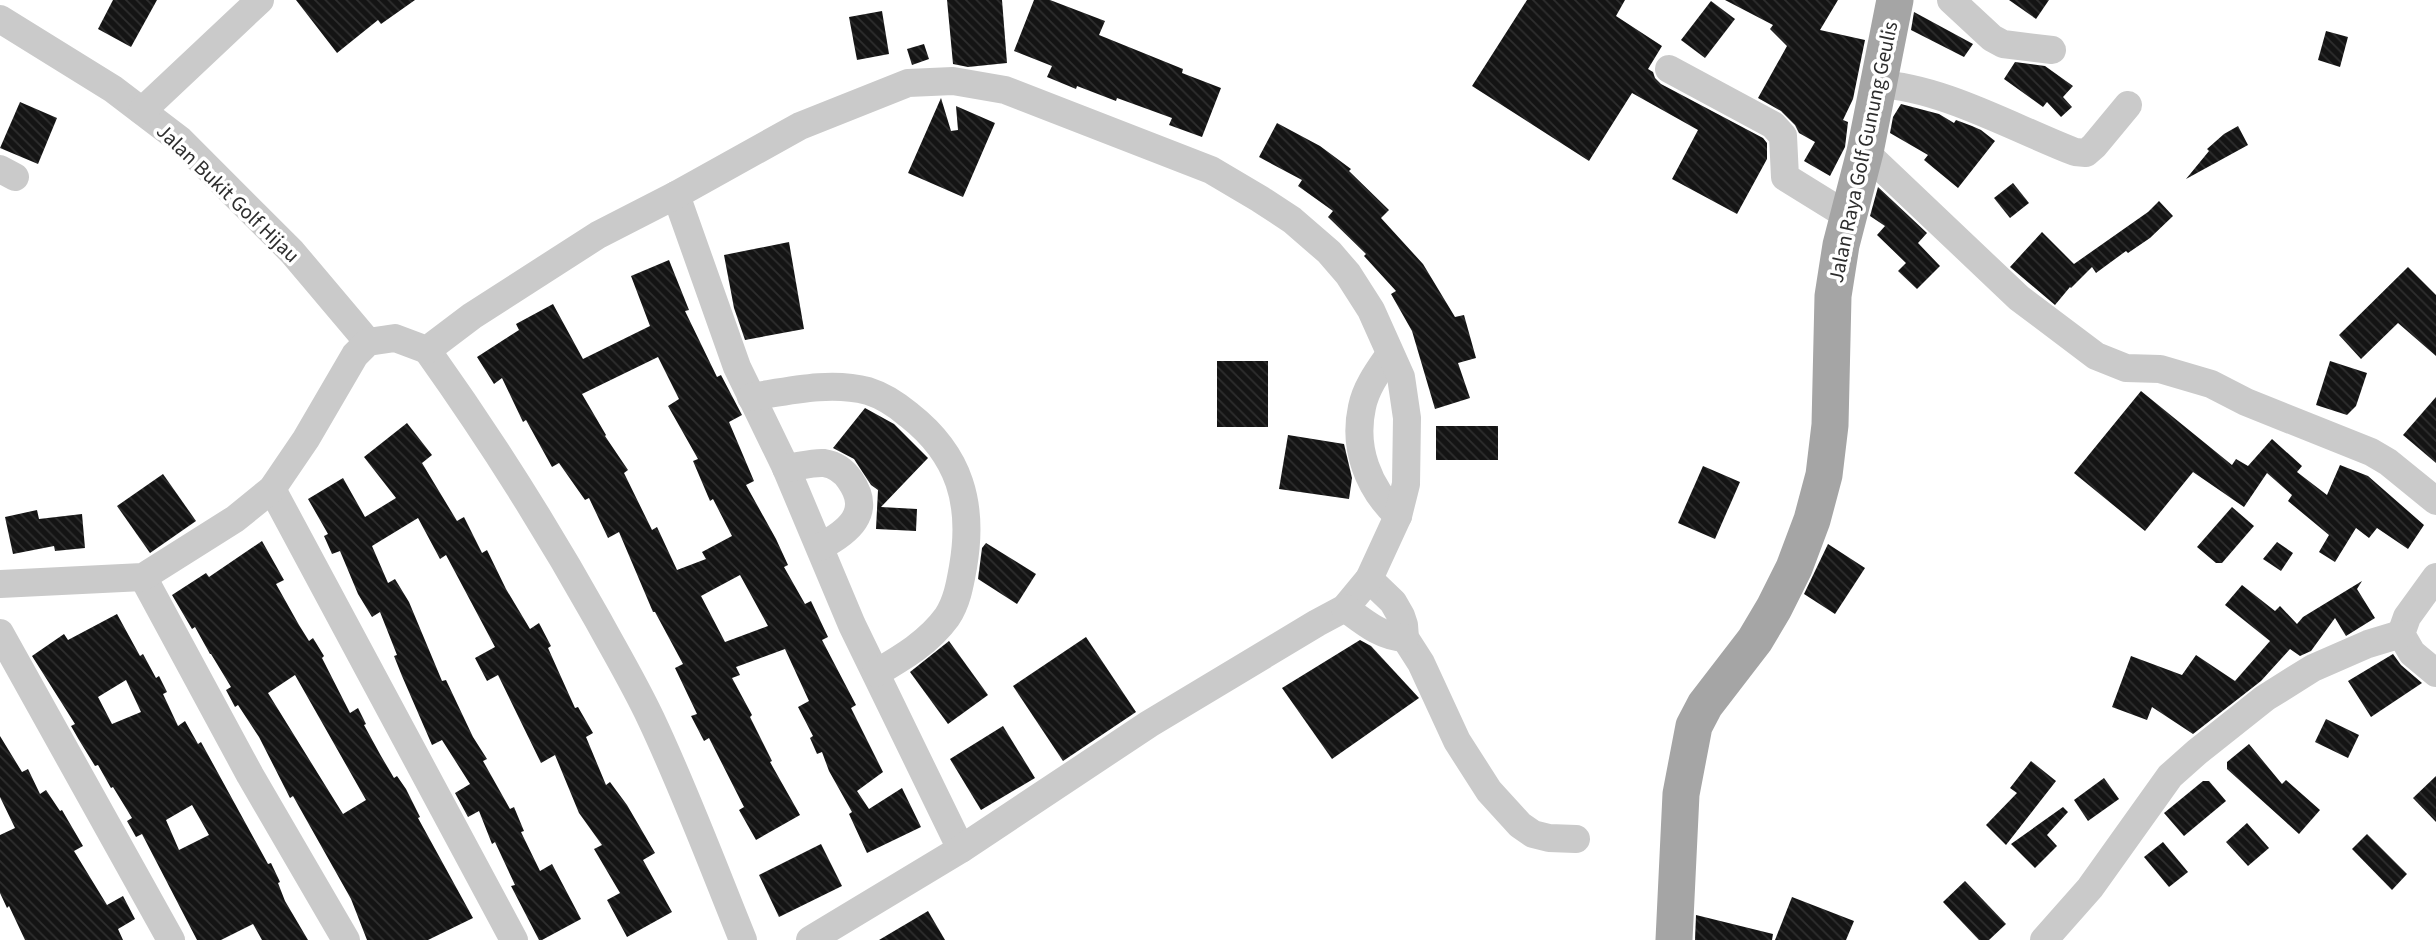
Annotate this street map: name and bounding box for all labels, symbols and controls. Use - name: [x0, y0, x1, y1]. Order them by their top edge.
- street label: Jalan Raya Golf Gunung Geulis: [1821, 18, 1905, 286]
- street label: Jalan Bukit Golf Hijau: [150, 117, 306, 269]

